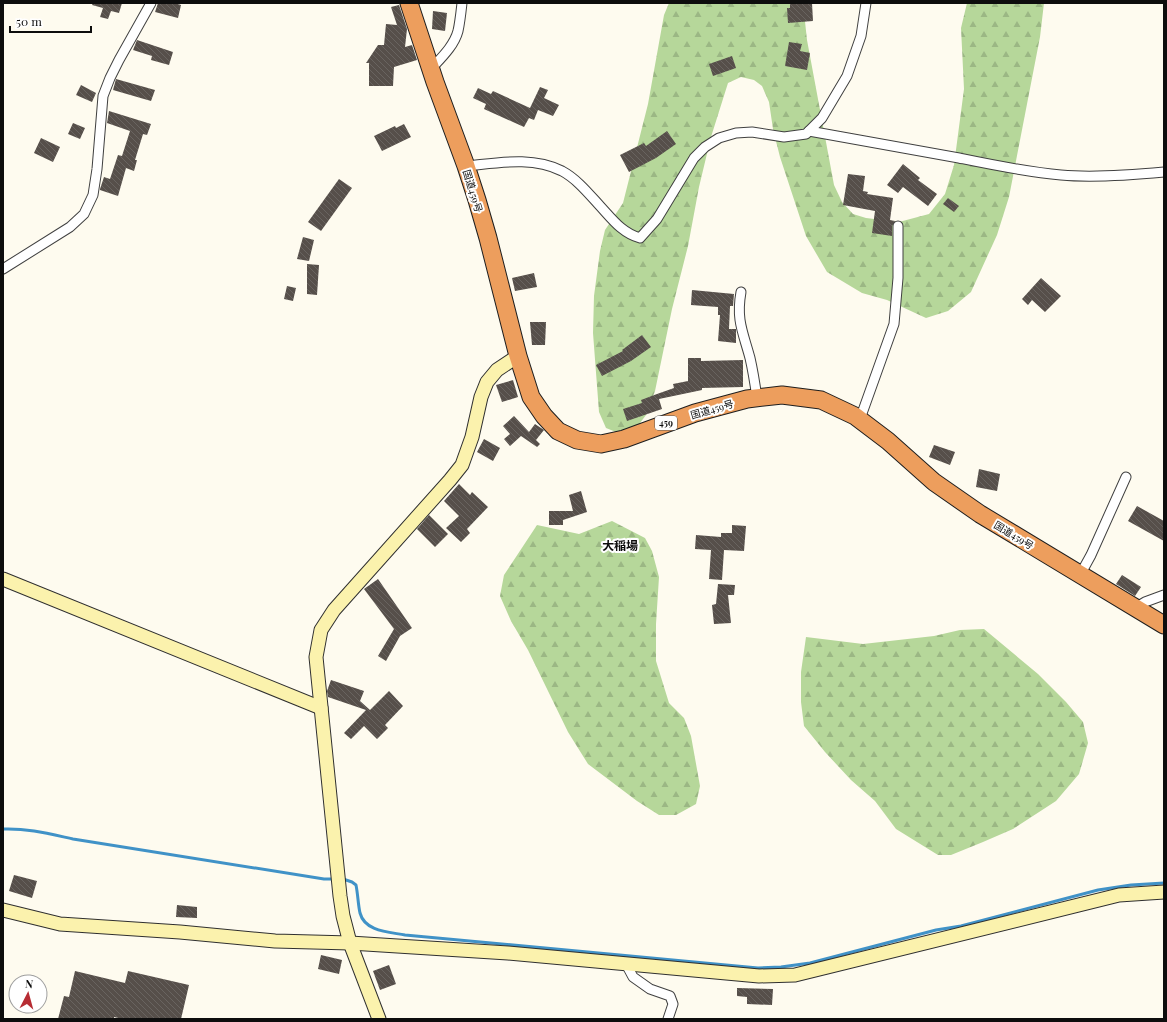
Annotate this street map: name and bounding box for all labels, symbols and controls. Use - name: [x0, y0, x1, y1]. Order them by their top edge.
- scale bar: [10, 8, 91, 34]
- text: 50 m: [16, 13, 42, 29]
- street label: 国道459号: [460, 168, 486, 214]
- street label: 国道459号: [689, 396, 735, 422]
- road number: 459: [655, 416, 677, 430]
- street label: 国道459号: [991, 518, 1037, 552]
- district label: 大稲場: [602, 537, 638, 553]
- north arrow: [8, 974, 48, 1014]
- text: N: [24, 976, 34, 991]

